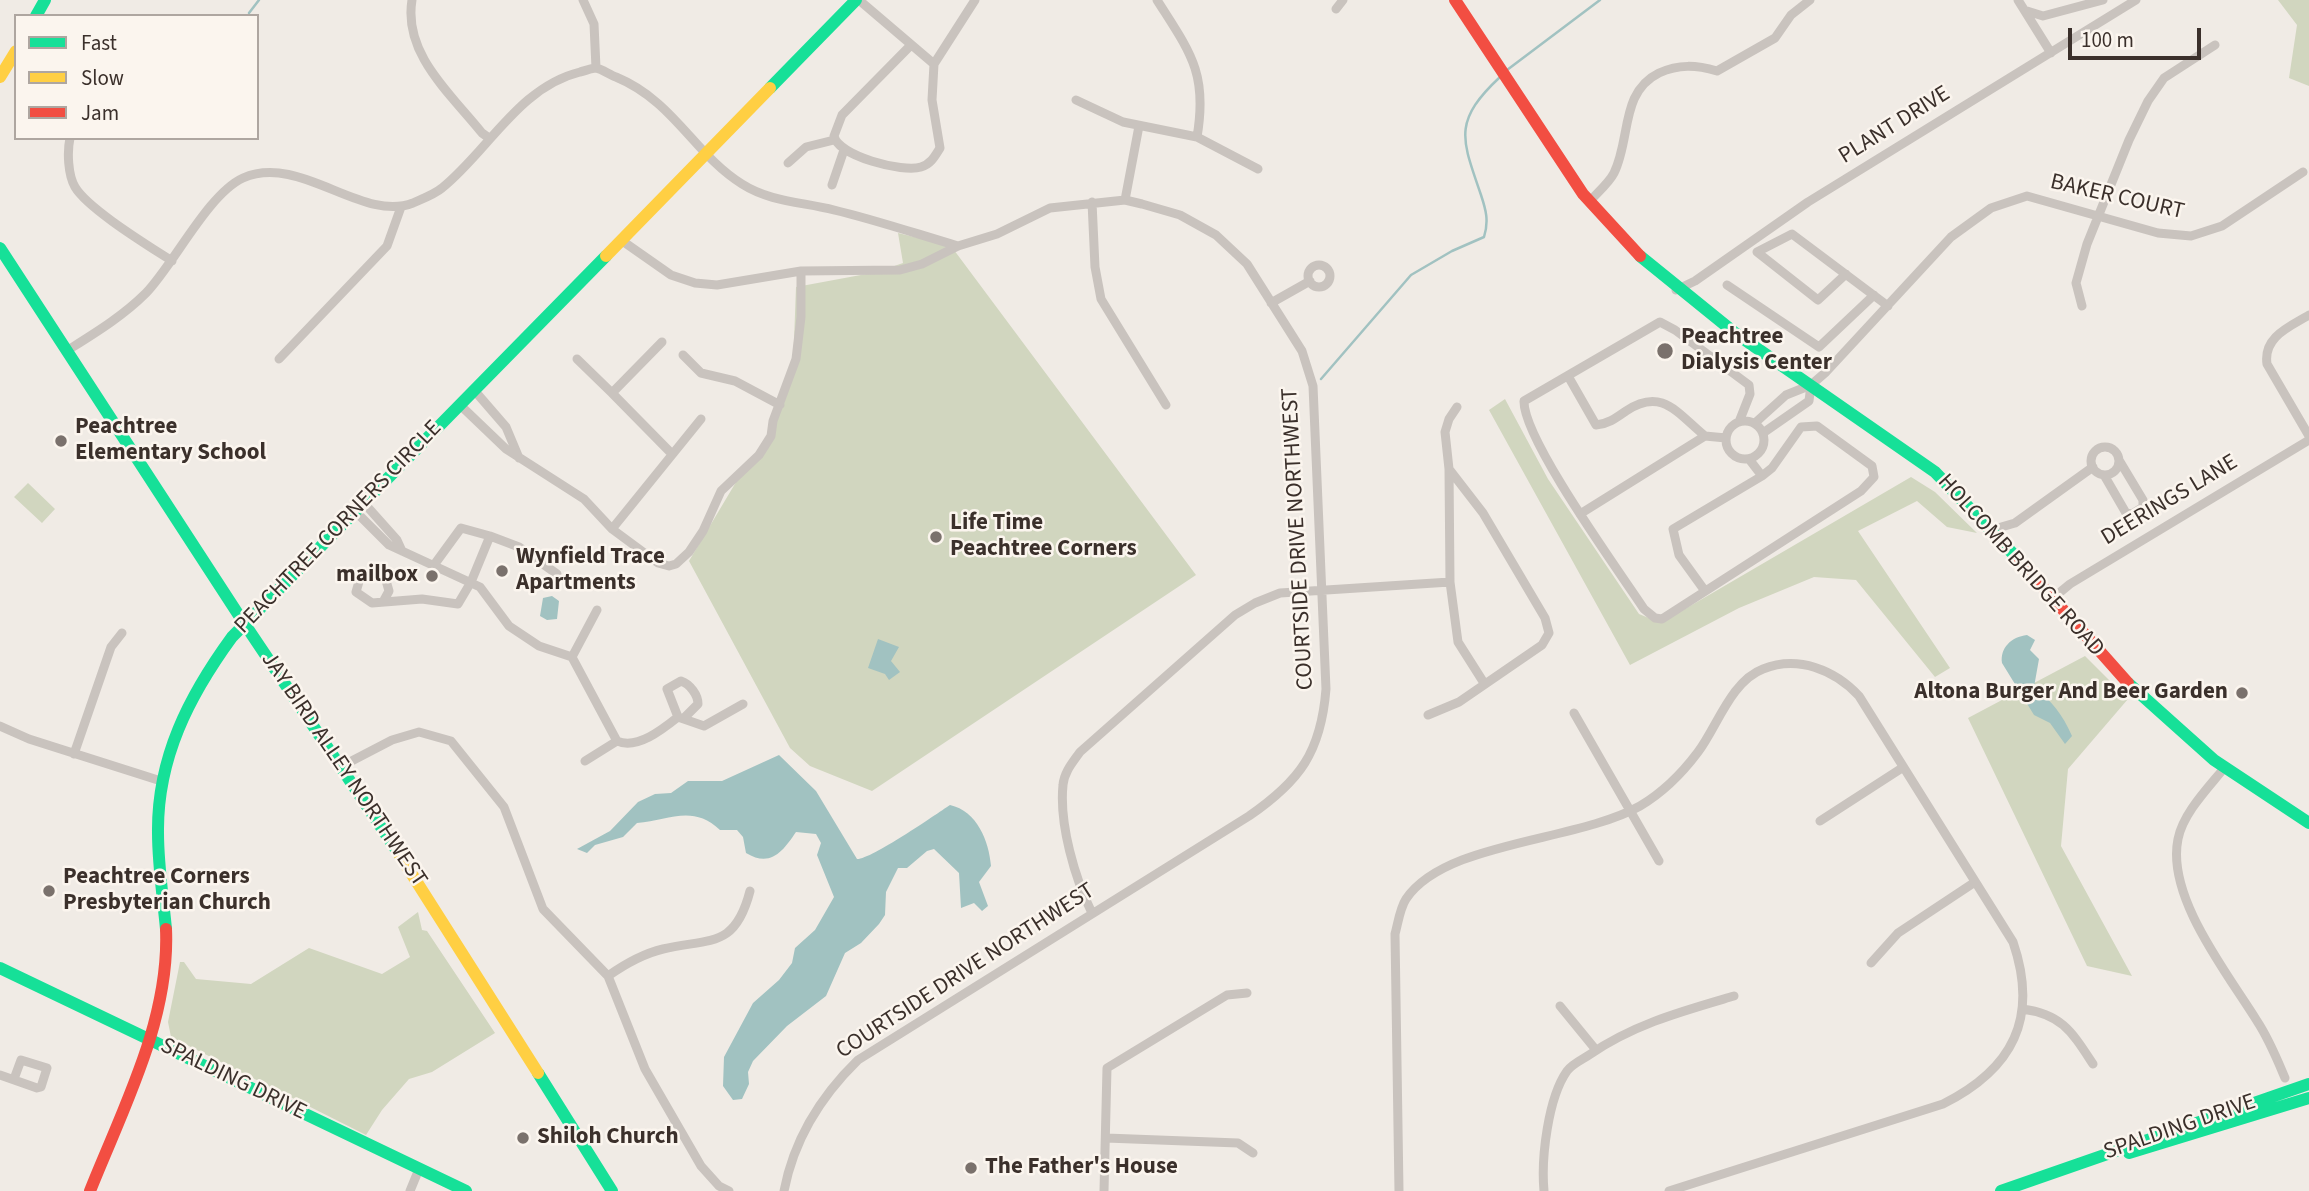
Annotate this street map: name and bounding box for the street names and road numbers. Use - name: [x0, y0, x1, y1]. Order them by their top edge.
- street label: PLANT DRIVE: [1834, 81, 1956, 171]
- street label: BAKER COURT: [2047, 169, 2187, 227]
- street label: COURTSIDE DRIVE NORTHWEST: [1277, 387, 1321, 691]
- street label: PEACHTREE CORNERS CIRCLE: [230, 416, 448, 640]
- street label: DEERINGS LANE: [2097, 449, 2243, 553]
- street label: HOLCOMB BRIDGE ROAD: [1931, 469, 2109, 663]
- street label: JAY BIRD ALLEY NORTHWEST: [254, 647, 432, 893]
- street label: COURTSIDE DRIVE NORTHWEST: [832, 878, 1100, 1066]
- street label: SPALDING DRIVE: [155, 1033, 311, 1127]
- street label: SPALDING DRIVE: [2100, 1089, 2260, 1167]

